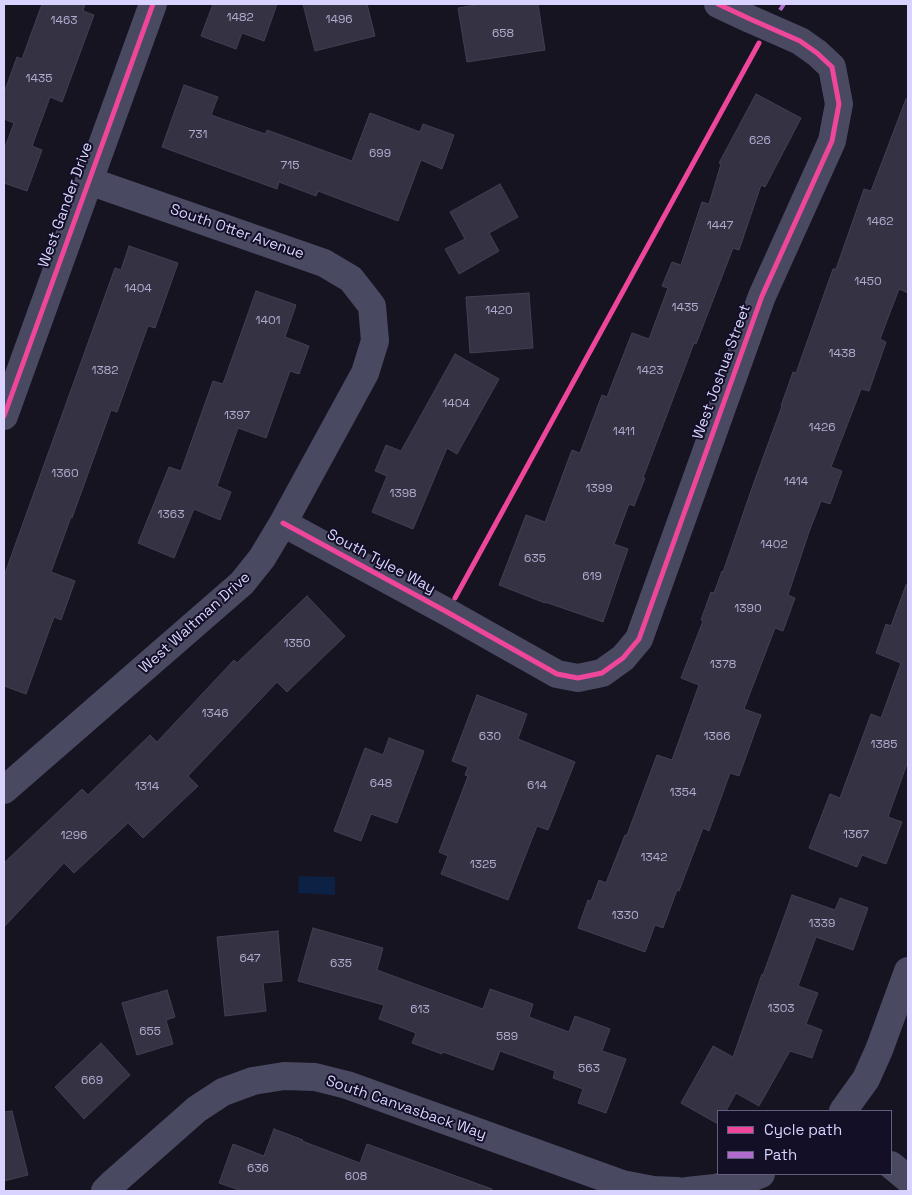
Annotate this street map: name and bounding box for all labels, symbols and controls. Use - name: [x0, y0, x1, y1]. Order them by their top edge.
- house number: 1482: [226, 11, 254, 25]
- house number: 1496: [325, 13, 353, 27]
- house number: 1463: [50, 14, 78, 28]
- house number: 658: [492, 27, 514, 41]
- house number: 1435: [26, 72, 52, 86]
- house number: 731: [189, 128, 207, 142]
- house number: 626: [749, 134, 771, 148]
- street label: West Gander Drive: [35, 140, 97, 270]
- house number: 699: [369, 147, 391, 161]
- house number: 715: [281, 159, 299, 173]
- street label: South Otter Avenue: [168, 201, 306, 263]
- house number: 1462: [866, 215, 894, 229]
- house number: 1447: [707, 219, 733, 233]
- house number: 1450: [854, 275, 882, 289]
- house number: 1404: [124, 282, 152, 296]
- house number: 1435: [672, 301, 698, 315]
- street label: West Joshua Street: [689, 302, 755, 442]
- house number: 1420: [485, 304, 513, 318]
- house number: 1401: [255, 314, 281, 328]
- house number: 1438: [828, 347, 856, 361]
- house number: 1382: [92, 364, 118, 378]
- house number: 1423: [637, 364, 663, 378]
- house number: 1404: [442, 397, 470, 411]
- house number: 1397: [224, 409, 250, 423]
- house number: 1426: [808, 421, 836, 435]
- house number: 1411: [613, 425, 635, 439]
- house number: 1360: [51, 467, 79, 481]
- house number: 1414: [784, 475, 808, 489]
- house number: 1399: [586, 482, 612, 496]
- house number: 1398: [389, 487, 417, 501]
- house number: 1363: [158, 508, 184, 522]
- street label: South Tylee Way: [324, 526, 438, 598]
- house number: 1402: [760, 538, 788, 552]
- house number: 635: [524, 552, 546, 566]
- street label: West Waltman Drive: [136, 568, 254, 678]
- house number: 619: [582, 570, 602, 584]
- house number: 1390: [734, 602, 762, 616]
- house number: 1350: [283, 637, 311, 651]
- house number: 1378: [710, 658, 736, 672]
- house number: 1346: [201, 707, 229, 721]
- house number: 630: [479, 730, 501, 744]
- house number: 1366: [704, 730, 730, 744]
- house number: 1385: [871, 738, 897, 752]
- house number: 648: [370, 777, 392, 791]
- house number: 614: [527, 779, 547, 793]
- house number: 1314: [135, 780, 159, 794]
- house number: 1354: [670, 786, 696, 800]
- house number: 1367: [843, 828, 869, 842]
- house number: 1296: [61, 829, 87, 843]
- house number: 1342: [641, 851, 667, 865]
- house number: 1325: [470, 858, 496, 872]
- house number: 1330: [611, 909, 639, 923]
- house number: 1339: [809, 917, 835, 931]
- house number: 647: [239, 952, 261, 966]
- house number: 635: [330, 957, 352, 971]
- house number: 1303: [767, 1002, 795, 1016]
- house number: 613: [410, 1003, 430, 1017]
- house number: 655: [139, 1025, 161, 1039]
- house number: 589: [496, 1030, 518, 1044]
- house number: 563: [578, 1062, 600, 1076]
- street label: South Canvasback Way: [323, 1072, 489, 1144]
- house number: 669: [81, 1074, 103, 1088]
- legend: [717, 1110, 892, 1175]
- text: Cycle path: [764, 1120, 842, 1139]
- text: Path: [764, 1145, 797, 1164]
- house number: 636: [247, 1162, 269, 1176]
- house number: 608: [345, 1170, 367, 1184]

